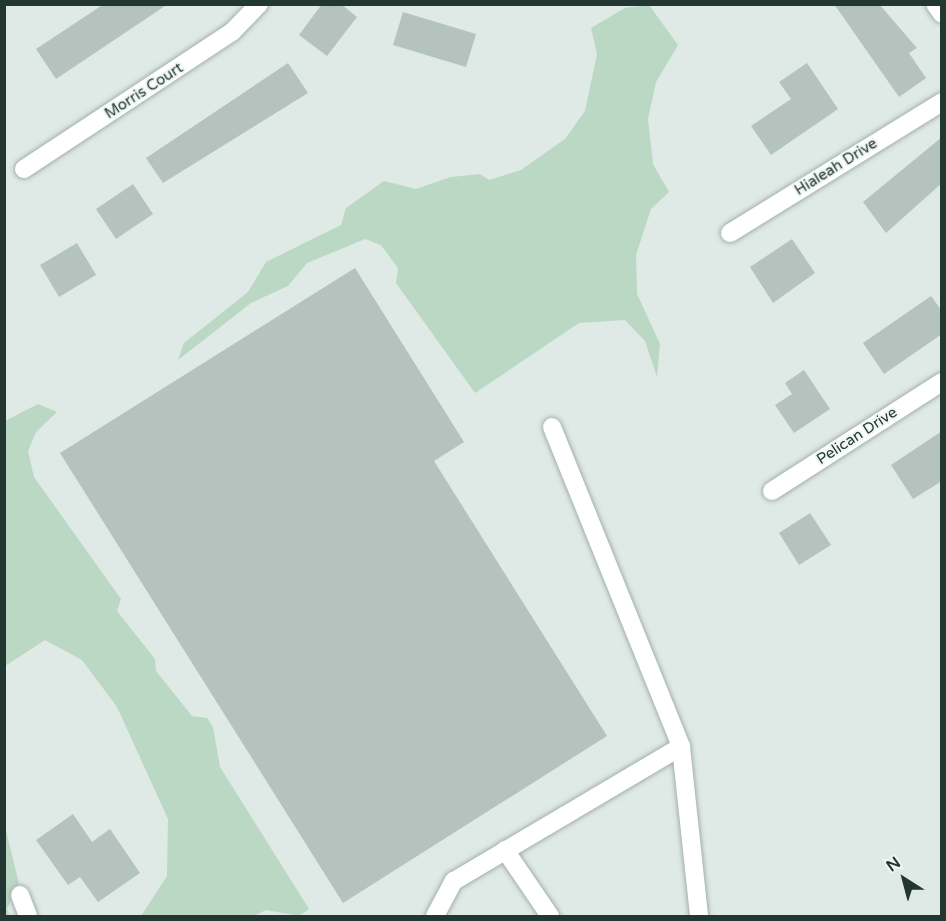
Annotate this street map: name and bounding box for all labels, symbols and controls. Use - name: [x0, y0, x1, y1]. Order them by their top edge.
- street label: Morris Court: [102, 59, 186, 123]
- street label: Hialeah Drive: [791, 134, 881, 200]
- street label: Pelican Drive: [813, 403, 901, 469]
- north arrow: [874, 849, 934, 909]
- text: N: [882, 853, 904, 876]

